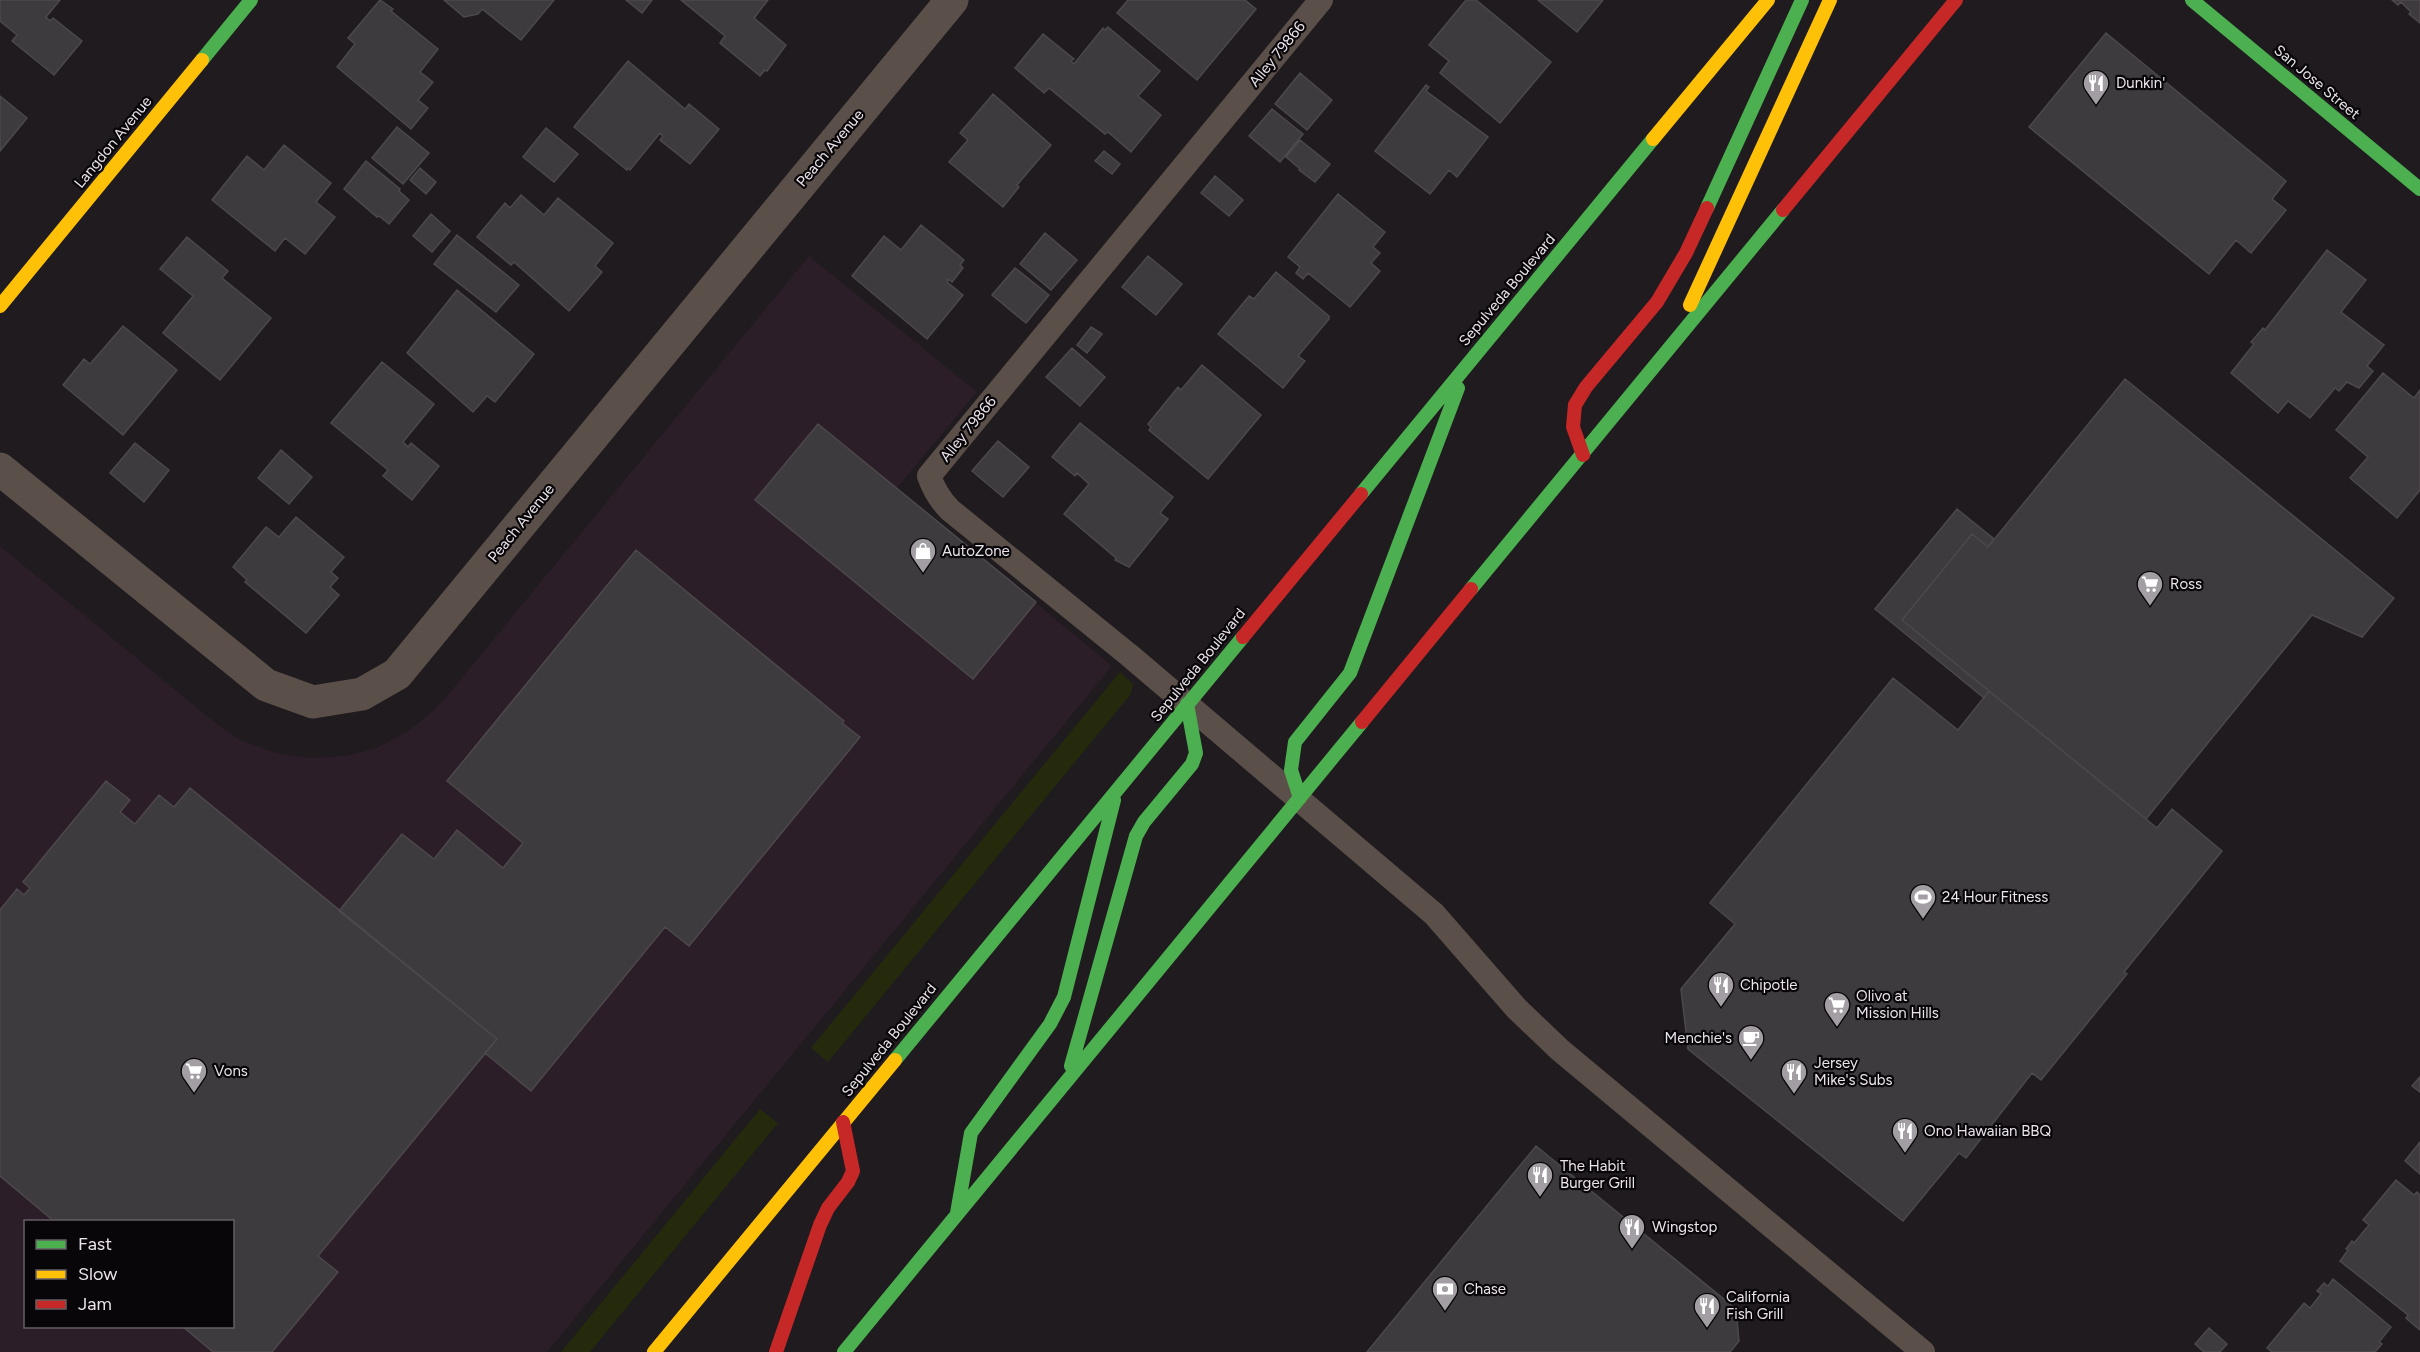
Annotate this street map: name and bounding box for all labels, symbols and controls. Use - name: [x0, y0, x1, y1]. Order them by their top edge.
- street label: Alley 79866: [1245, 17, 1309, 90]
- street label: San Jose Street: [2271, 41, 2364, 123]
- restaurant icon: Dunkin': [2081, 68, 2111, 106]
- place label: Dunkin': [2116, 74, 2165, 92]
- street label: Langdon Avenue: [70, 92, 156, 192]
- street label: Peach Avenue: [792, 106, 868, 190]
- street label: Sepulveda Boulevard: [1455, 230, 1559, 350]
- street label: Alley 79866: [936, 392, 1000, 465]
- street label: Peach Avenue: [484, 480, 558, 566]
- shop icon: AutoZone: [908, 536, 938, 574]
- place label: AutoZone: [942, 542, 1010, 560]
- supermarket icon: Ross: [2135, 569, 2165, 607]
- place label: Ross: [2170, 575, 2202, 593]
- street label: Sepulveda Boulevard: [1147, 605, 1249, 725]
- sports icon: 24 Hour Fitness: [1908, 882, 1938, 920]
- place label: 24 Hour Fitness: [1942, 888, 2048, 906]
- restaurant icon: Chipotle: [1706, 970, 1736, 1008]
- place label: Chipotle: [1740, 976, 1797, 994]
- street label: Sepulveda Boulevard: [838, 980, 940, 1100]
- place label: Olivo at Mission Hills: [1856, 987, 1939, 1022]
- supermarket icon: Olivo at Mission Hills: [1822, 990, 1852, 1028]
- cafe icon: Menchie's: [1736, 1023, 1766, 1061]
- place label: Menchie's: [1665, 1029, 1732, 1047]
- place label: Jersey Mike's Subs: [1814, 1054, 1893, 1089]
- supermarket icon: Vons: [179, 1056, 209, 1094]
- restaurant icon: Jersey Mike's Subs: [1779, 1057, 1809, 1095]
- place label: Vons: [214, 1062, 248, 1080]
- restaurant icon: Ono Hawaiian BBQ: [1890, 1116, 1920, 1154]
- place label: Ono Hawaiian BBQ: [1924, 1122, 2051, 1140]
- place label: The Habit Burger Grill: [1560, 1157, 1635, 1192]
- restaurant icon: The Habit Burger Grill: [1525, 1160, 1555, 1198]
- restaurant icon: Wingstop: [1617, 1212, 1647, 1250]
- place label: Wingstop: [1652, 1218, 1717, 1236]
- legend: [24, 1220, 234, 1328]
- text: Fast: [78, 1233, 112, 1255]
- text: Slow: [78, 1263, 117, 1285]
- bank icon: Chase: [1430, 1274, 1460, 1312]
- place label: Chase: [1464, 1280, 1506, 1298]
- place label: California Fish Grill: [1726, 1288, 1790, 1323]
- restaurant icon: California Fish Grill: [1692, 1291, 1722, 1329]
- text: Jam: [78, 1293, 112, 1315]

